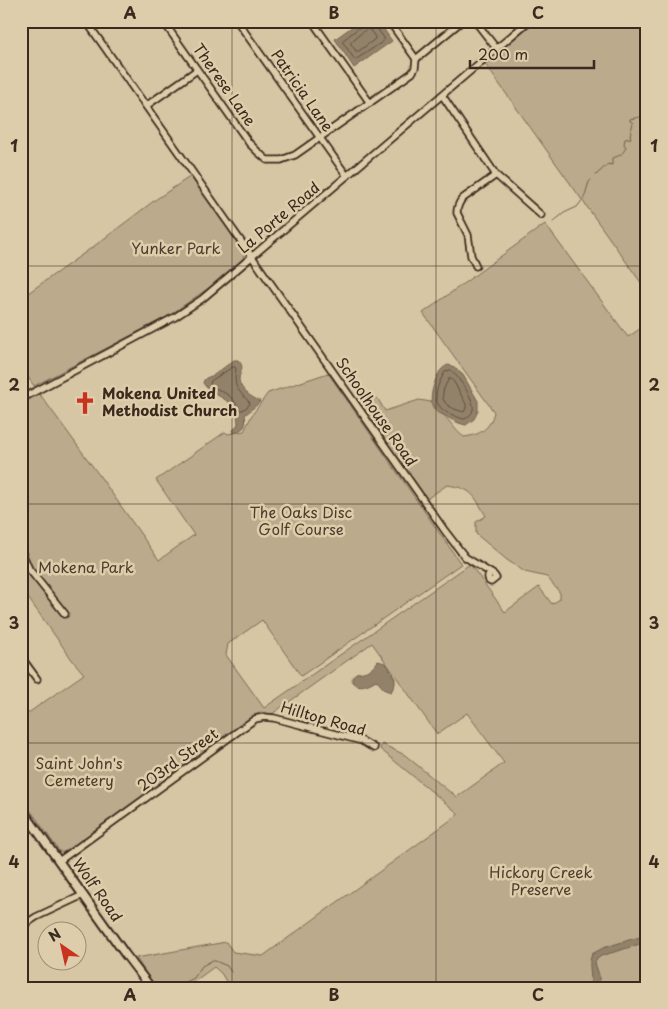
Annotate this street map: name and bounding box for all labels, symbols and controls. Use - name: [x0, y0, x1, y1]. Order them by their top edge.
- text: A: [124, 0, 137, 24]
- text: B: [329, 0, 340, 24]
- text: C: [532, 0, 544, 24]
- street label: Therese Lane: [188, 38, 262, 130]
- scale bar: [470, 38, 594, 70]
- text: 200 m: [478, 42, 528, 65]
- street label: Patricia Lane: [266, 44, 340, 136]
- text: 1: [10, 133, 18, 157]
- text: 1: [650, 133, 658, 157]
- street label: La Porte Road: [232, 176, 324, 258]
- park label: Yunker Park: [131, 236, 221, 259]
- street label: Schoolhouse Road: [331, 352, 424, 470]
- text: 2: [8, 372, 20, 396]
- text: 2: [648, 372, 660, 396]
- place label: Mokena United Methodist Church: [102, 381, 237, 421]
- church icon: Mokena United Methodist Church: [72, 390, 98, 416]
- park label: The Oaks Disc Golf Course: [250, 500, 353, 540]
- park label: Mokena Park: [38, 555, 134, 578]
- text: 3: [9, 610, 19, 634]
- text: 3: [649, 610, 659, 634]
- street label: Hilltop Road: [278, 694, 369, 741]
- street label: 203rd Street: [132, 722, 222, 796]
- park label: Saint John's Cemetery: [35, 751, 123, 791]
- text: 4: [9, 849, 20, 873]
- text: 4: [649, 849, 660, 873]
- street label: Wolf Road: [68, 852, 129, 926]
- park label: Hickory Creek Preserve: [489, 860, 593, 900]
- north arrow: [38, 922, 88, 972]
- text: N: [44, 923, 65, 947]
- text: A: [124, 982, 137, 1006]
- text: B: [329, 982, 340, 1006]
- text: C: [532, 982, 544, 1006]

